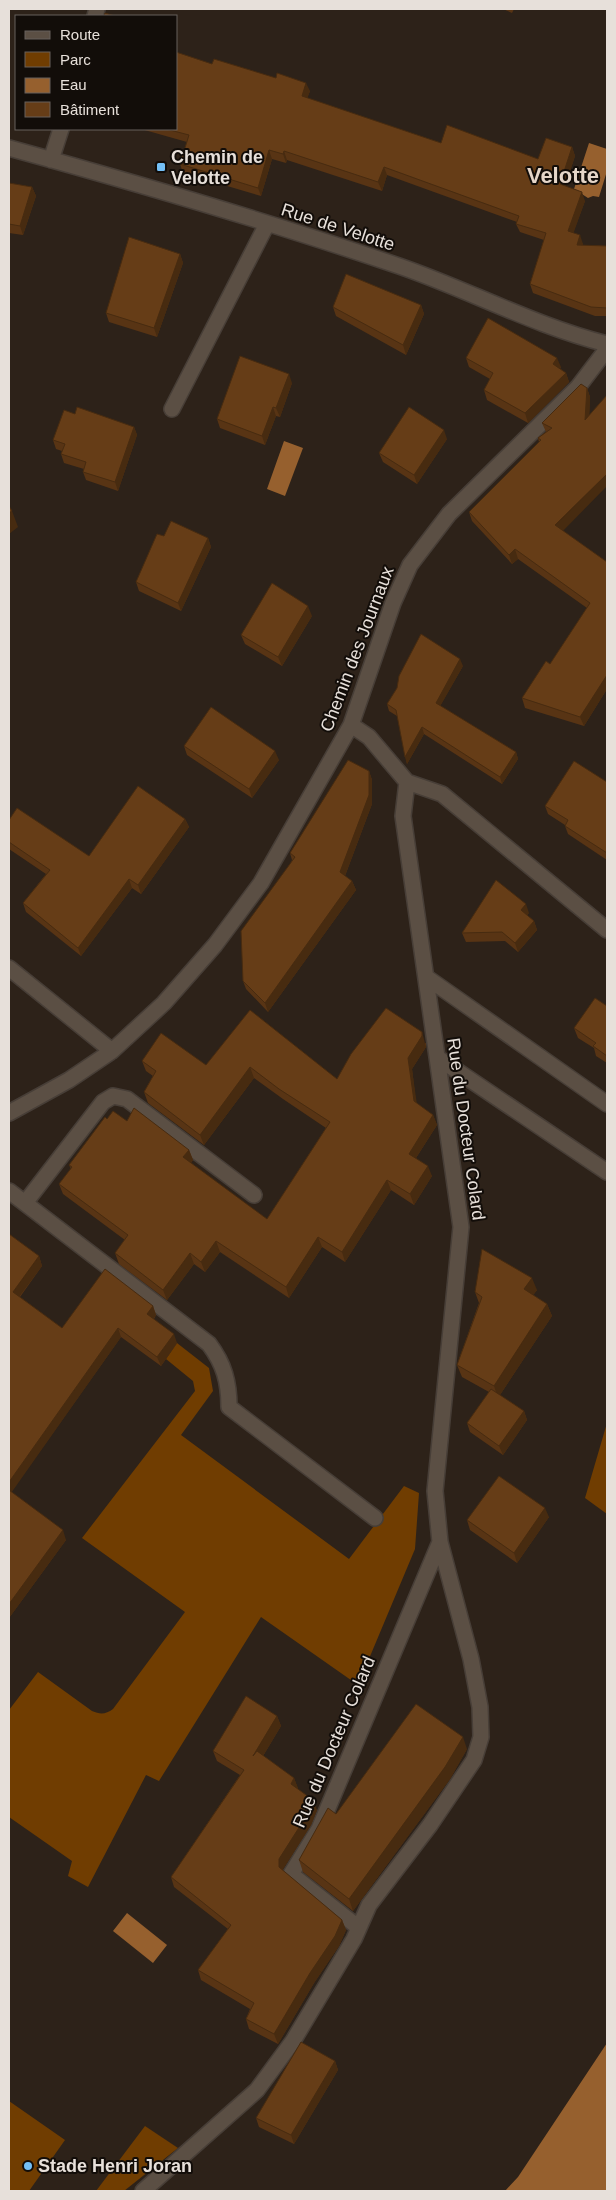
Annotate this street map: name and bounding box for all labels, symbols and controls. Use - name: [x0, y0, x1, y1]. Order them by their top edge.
- legend: [15, 15, 178, 130]
- text: Route: [60, 26, 100, 43]
- text: Parc: [60, 51, 91, 68]
- text: Eau: [60, 76, 87, 93]
- text: Bâtiment: [60, 101, 120, 118]
- place label: Chemin de Velotte: [171, 147, 263, 188]
- marker: Chemin de Velotte: [155, 161, 167, 173]
- district label: Velotte: [527, 163, 599, 188]
- street label: Rue de Velotte: [279, 199, 397, 255]
- street label: Chemin des Journaux: [316, 564, 398, 734]
- street label: Rue du Docteur Colard: [443, 1036, 489, 1222]
- street label: Rue du Docteur Colard: [289, 1653, 379, 1831]
- place label: Stade Henri Joran: [38, 2156, 192, 2176]
- marker: Stade Henri Joran: [22, 2160, 34, 2172]

